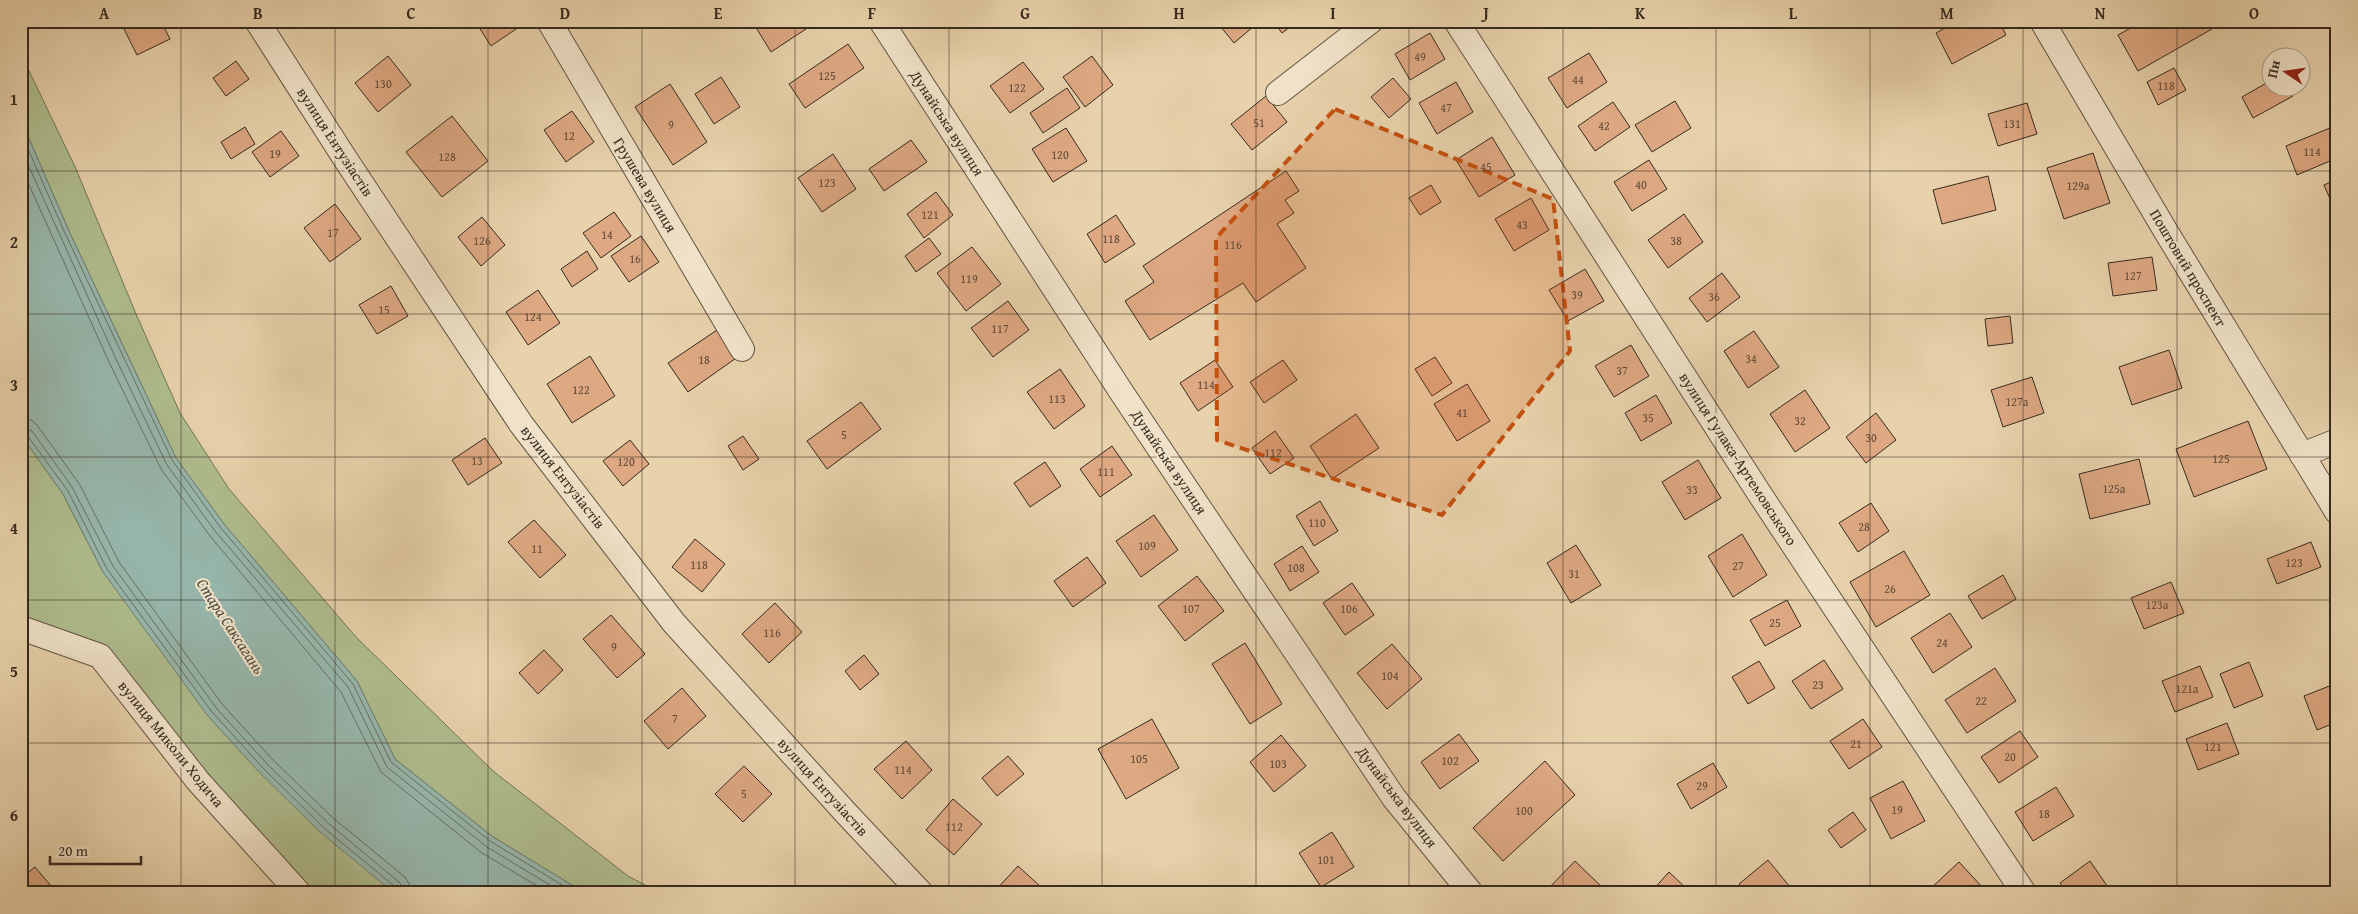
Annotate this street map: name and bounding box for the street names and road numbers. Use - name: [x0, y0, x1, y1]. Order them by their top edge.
- street label: Дунайська вулиця: [905, 65, 990, 180]
- street label: вулиця Ентузіастів: [292, 83, 379, 200]
- street label: Грушева вулиця: [609, 133, 682, 237]
- street label: Поштовий проспект: [2145, 205, 2232, 331]
- street label: вулиця Гулака-Артемовського: [1674, 368, 1803, 550]
- street label: Дунайська вулиця: [1126, 404, 1213, 519]
- street label: вулиця Ентузіастів: [516, 421, 610, 533]
- street label: вулиця Миколи Ходича: [114, 676, 230, 812]
- street label: вулиця Ентузіастів: [773, 733, 873, 841]
- street label: Дунайська вулиця: [1352, 741, 1443, 852]

